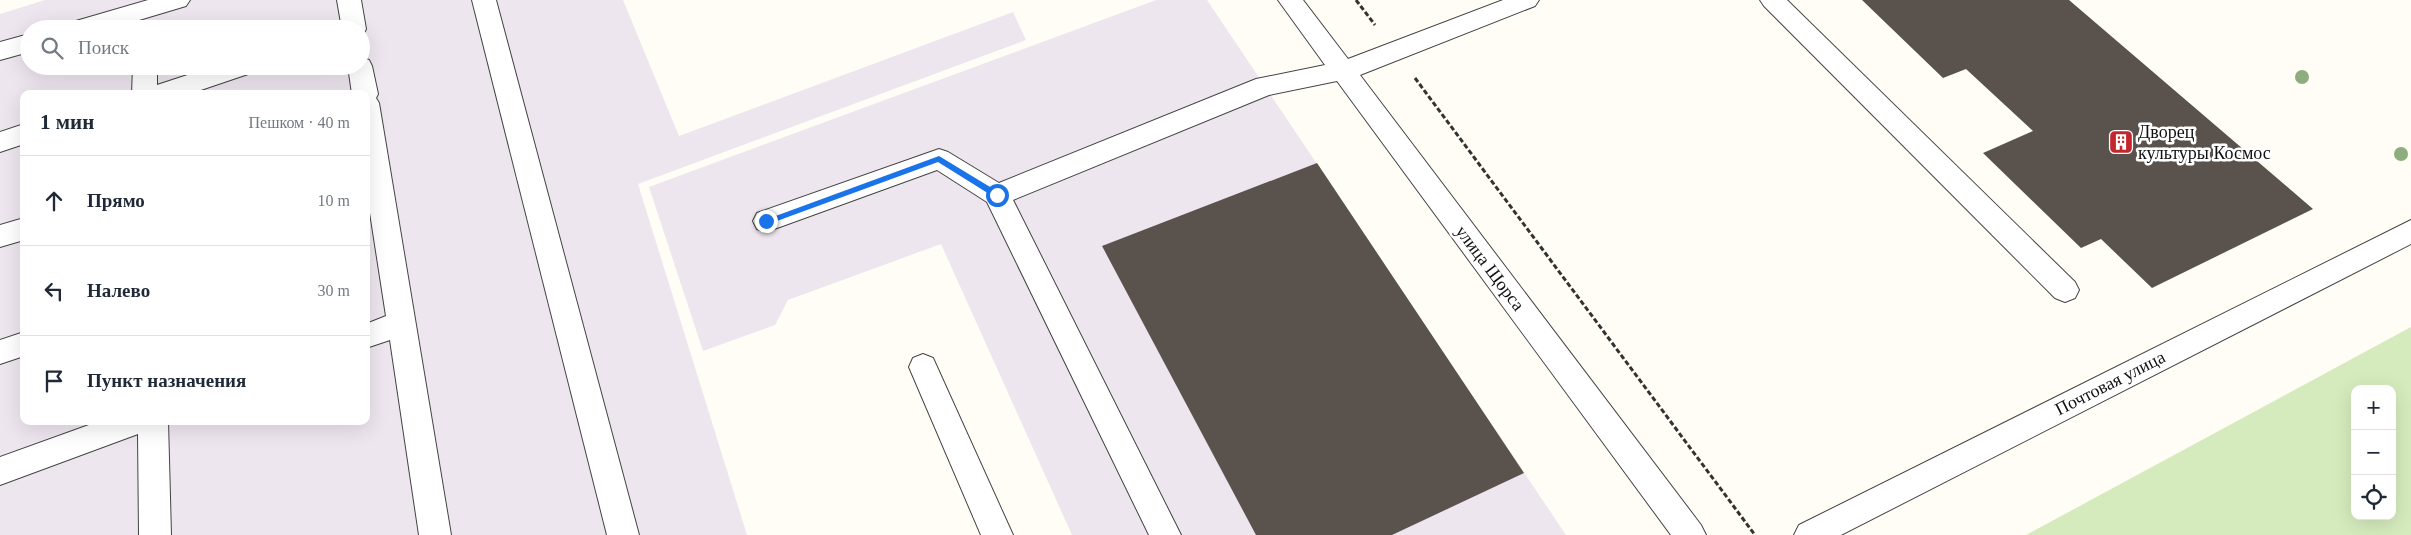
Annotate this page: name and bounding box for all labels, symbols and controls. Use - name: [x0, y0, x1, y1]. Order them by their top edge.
- search box: [20, 20, 370, 75]
- icon: search: [38, 34, 66, 62]
- text: Поиск: [78, 37, 129, 58]
- text: 1 мин: [40, 110, 94, 134]
- text: Пешком · 40 m: [248, 114, 350, 131]
- place label: Дворец культуры Космос: [2138, 122, 2271, 163]
- building icon: Дворец культуры Космос: [2108, 129, 2134, 155]
- route start: [986, 184, 1009, 207]
- icon: ahead: [40, 187, 68, 215]
- text: Прямо: [87, 190, 145, 211]
- text: 10 m: [318, 192, 350, 209]
- route end: [755, 210, 778, 233]
- street label: улица Щорса: [1452, 222, 1528, 314]
- icon: left: [40, 277, 68, 305]
- text: Налево: [87, 280, 150, 301]
- text: 30 m: [318, 282, 350, 299]
- street label: Почтовая улица: [2052, 347, 2168, 419]
- icon: arrive: [40, 367, 68, 395]
- text: Пункт назначения: [87, 370, 246, 391]
- map controls: [2351, 385, 2396, 520]
- button: +: [2351, 385, 2396, 430]
- button: −: [2351, 430, 2396, 475]
- button: locate: [2351, 475, 2396, 520]

